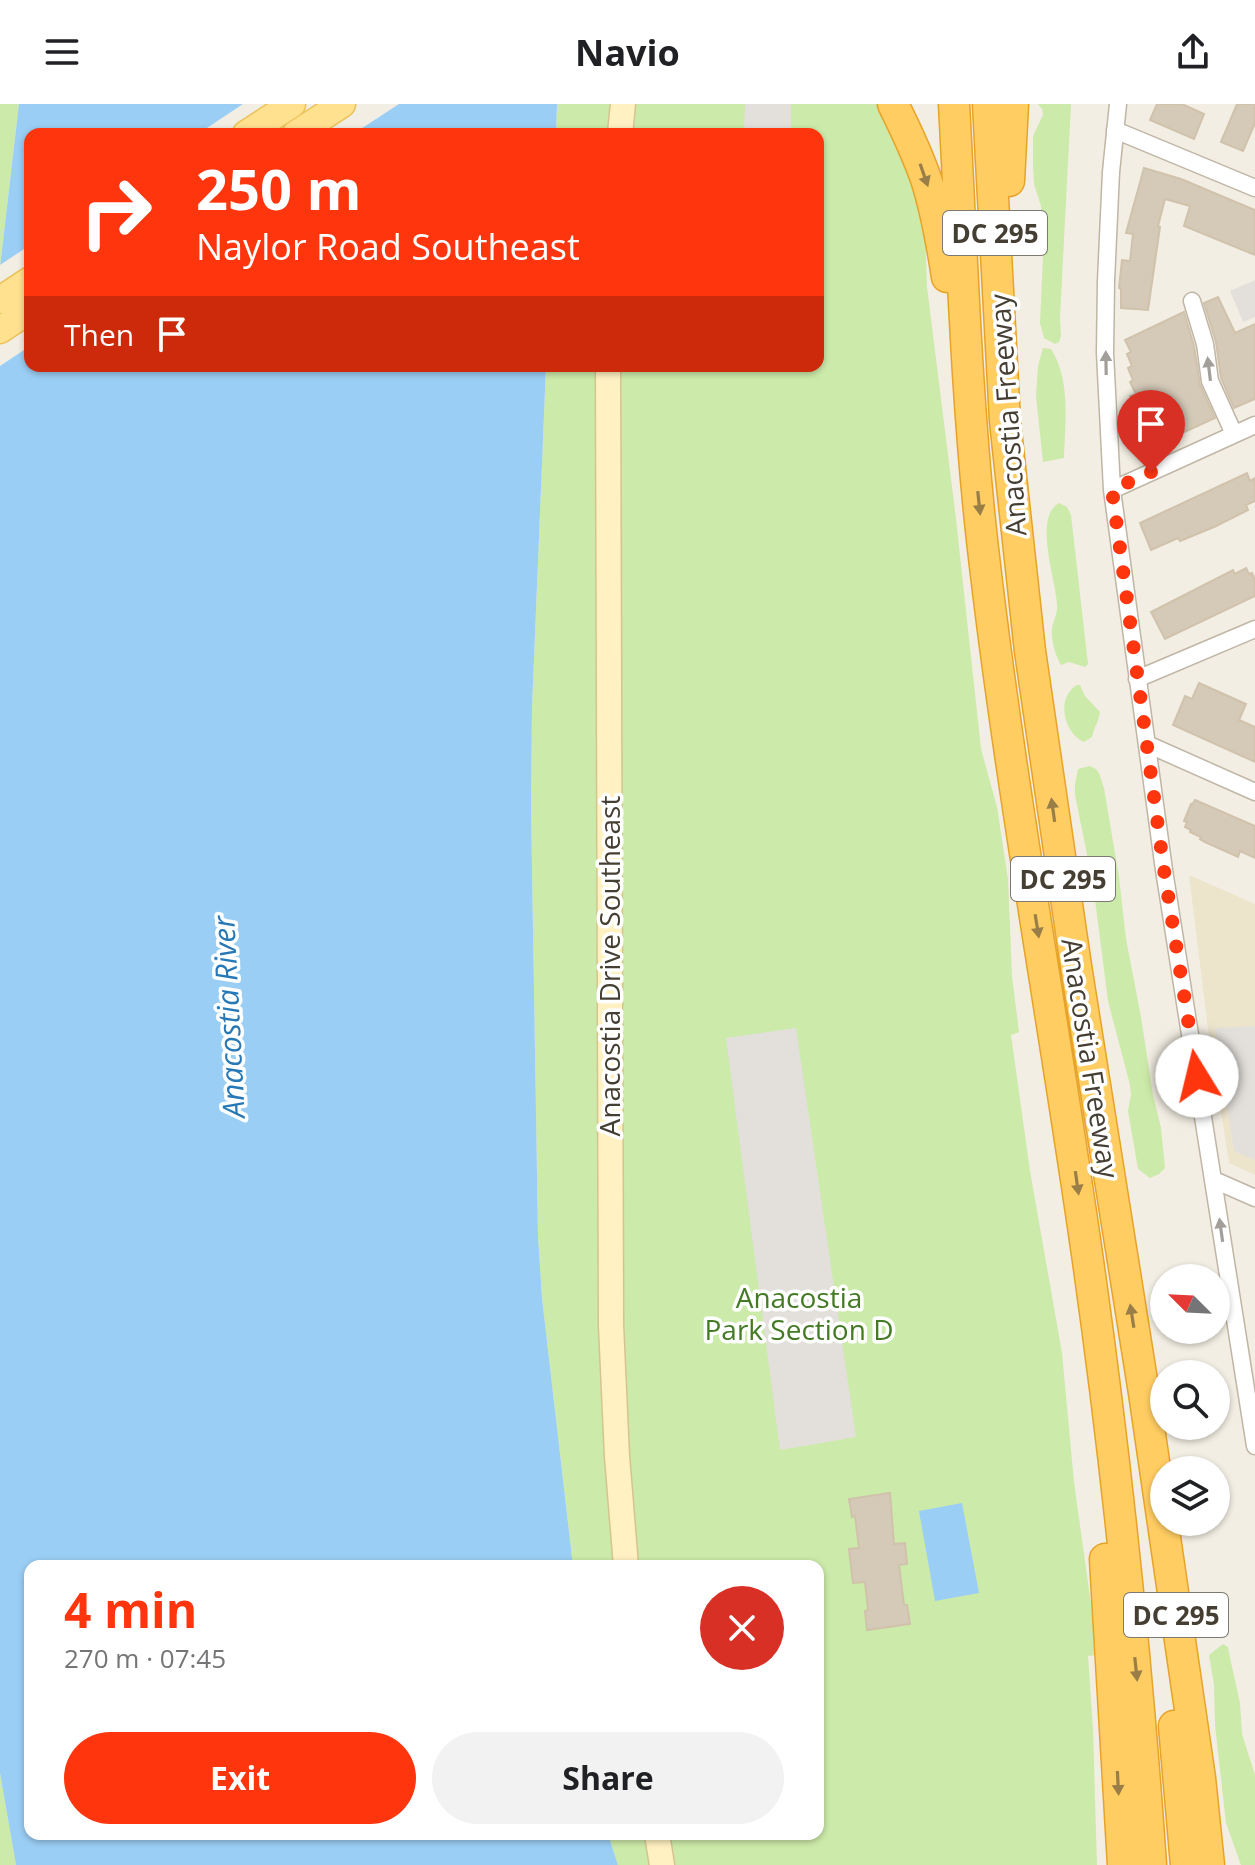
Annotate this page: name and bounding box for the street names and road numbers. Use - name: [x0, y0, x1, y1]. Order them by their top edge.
- road number: DC 295: [943, 211, 1047, 255]
- street label: Anacostia Freeway: [980, 292, 1034, 537]
- street label: Anacostia Drive Southeast: [590, 796, 628, 1136]
- road number: DC 295: [1011, 857, 1115, 901]
- street label: Anacostia Freeway: [1053, 935, 1129, 1182]
- road number: DC 295: [1124, 1593, 1228, 1637]

